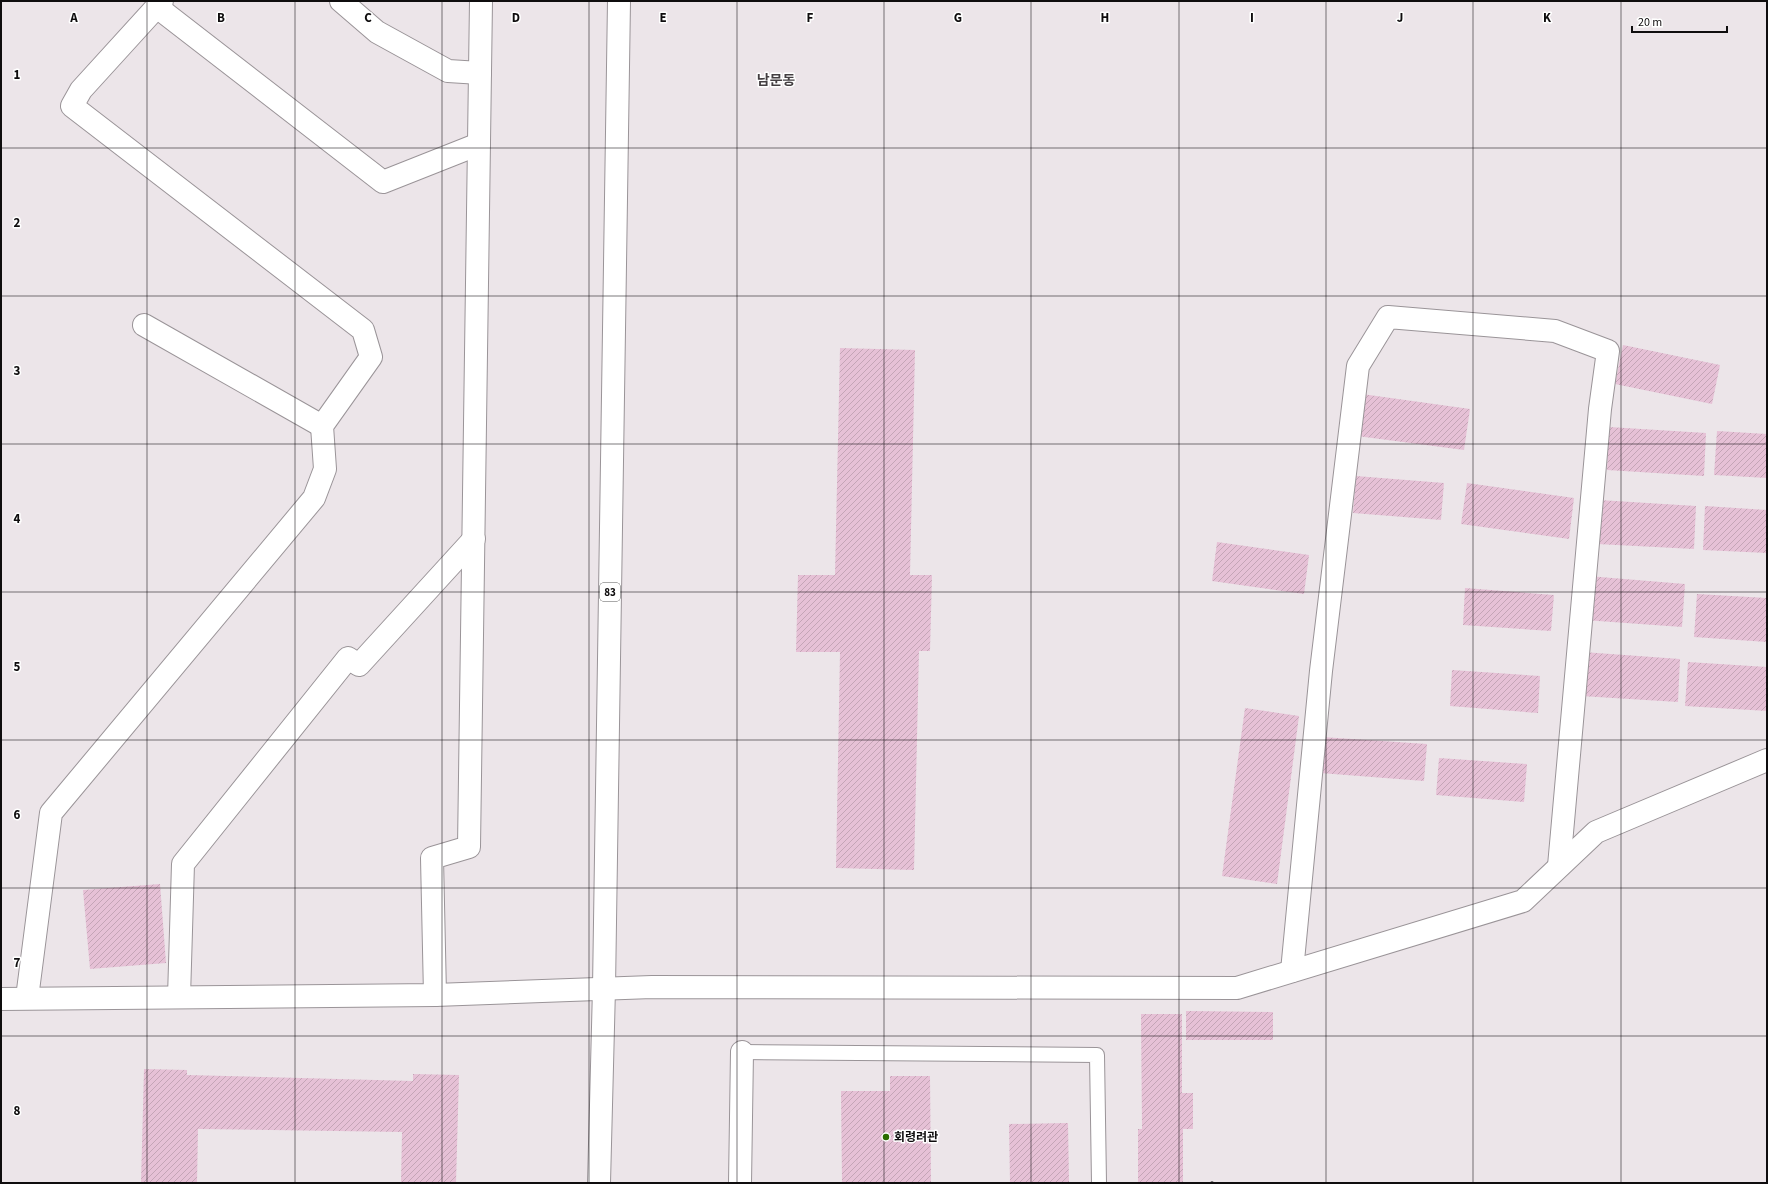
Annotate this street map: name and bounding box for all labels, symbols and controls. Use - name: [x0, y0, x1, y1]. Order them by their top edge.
- scale bar: [1632, 8, 1727, 34]
- text: A: [69, 9, 78, 27]
- text: B: [217, 9, 225, 27]
- text: C: [364, 9, 372, 27]
- text: D: [512, 9, 520, 27]
- text: E: [659, 9, 667, 27]
- text: F: [807, 9, 814, 27]
- text: G: [954, 9, 962, 27]
- text: H: [1101, 9, 1109, 27]
- text: I: [1250, 9, 1254, 27]
- text: J: [1397, 9, 1403, 27]
- text: K: [1543, 9, 1552, 27]
- text: 20 m: [1638, 14, 1662, 31]
- text: 1: [14, 66, 21, 84]
- district label: 남문동: [757, 71, 795, 91]
- text: 2: [14, 214, 21, 232]
- text: 3: [14, 362, 21, 380]
- text: 4: [14, 510, 21, 528]
- road number: 83: [600, 583, 620, 601]
- text: 5: [14, 658, 21, 676]
- text: 6: [14, 806, 21, 824]
- text: 7: [14, 954, 21, 972]
- text: 8: [14, 1102, 21, 1120]
- place label: 회령려관: [894, 1129, 938, 1146]
- marker: 회령려관: [881, 1132, 891, 1142]

